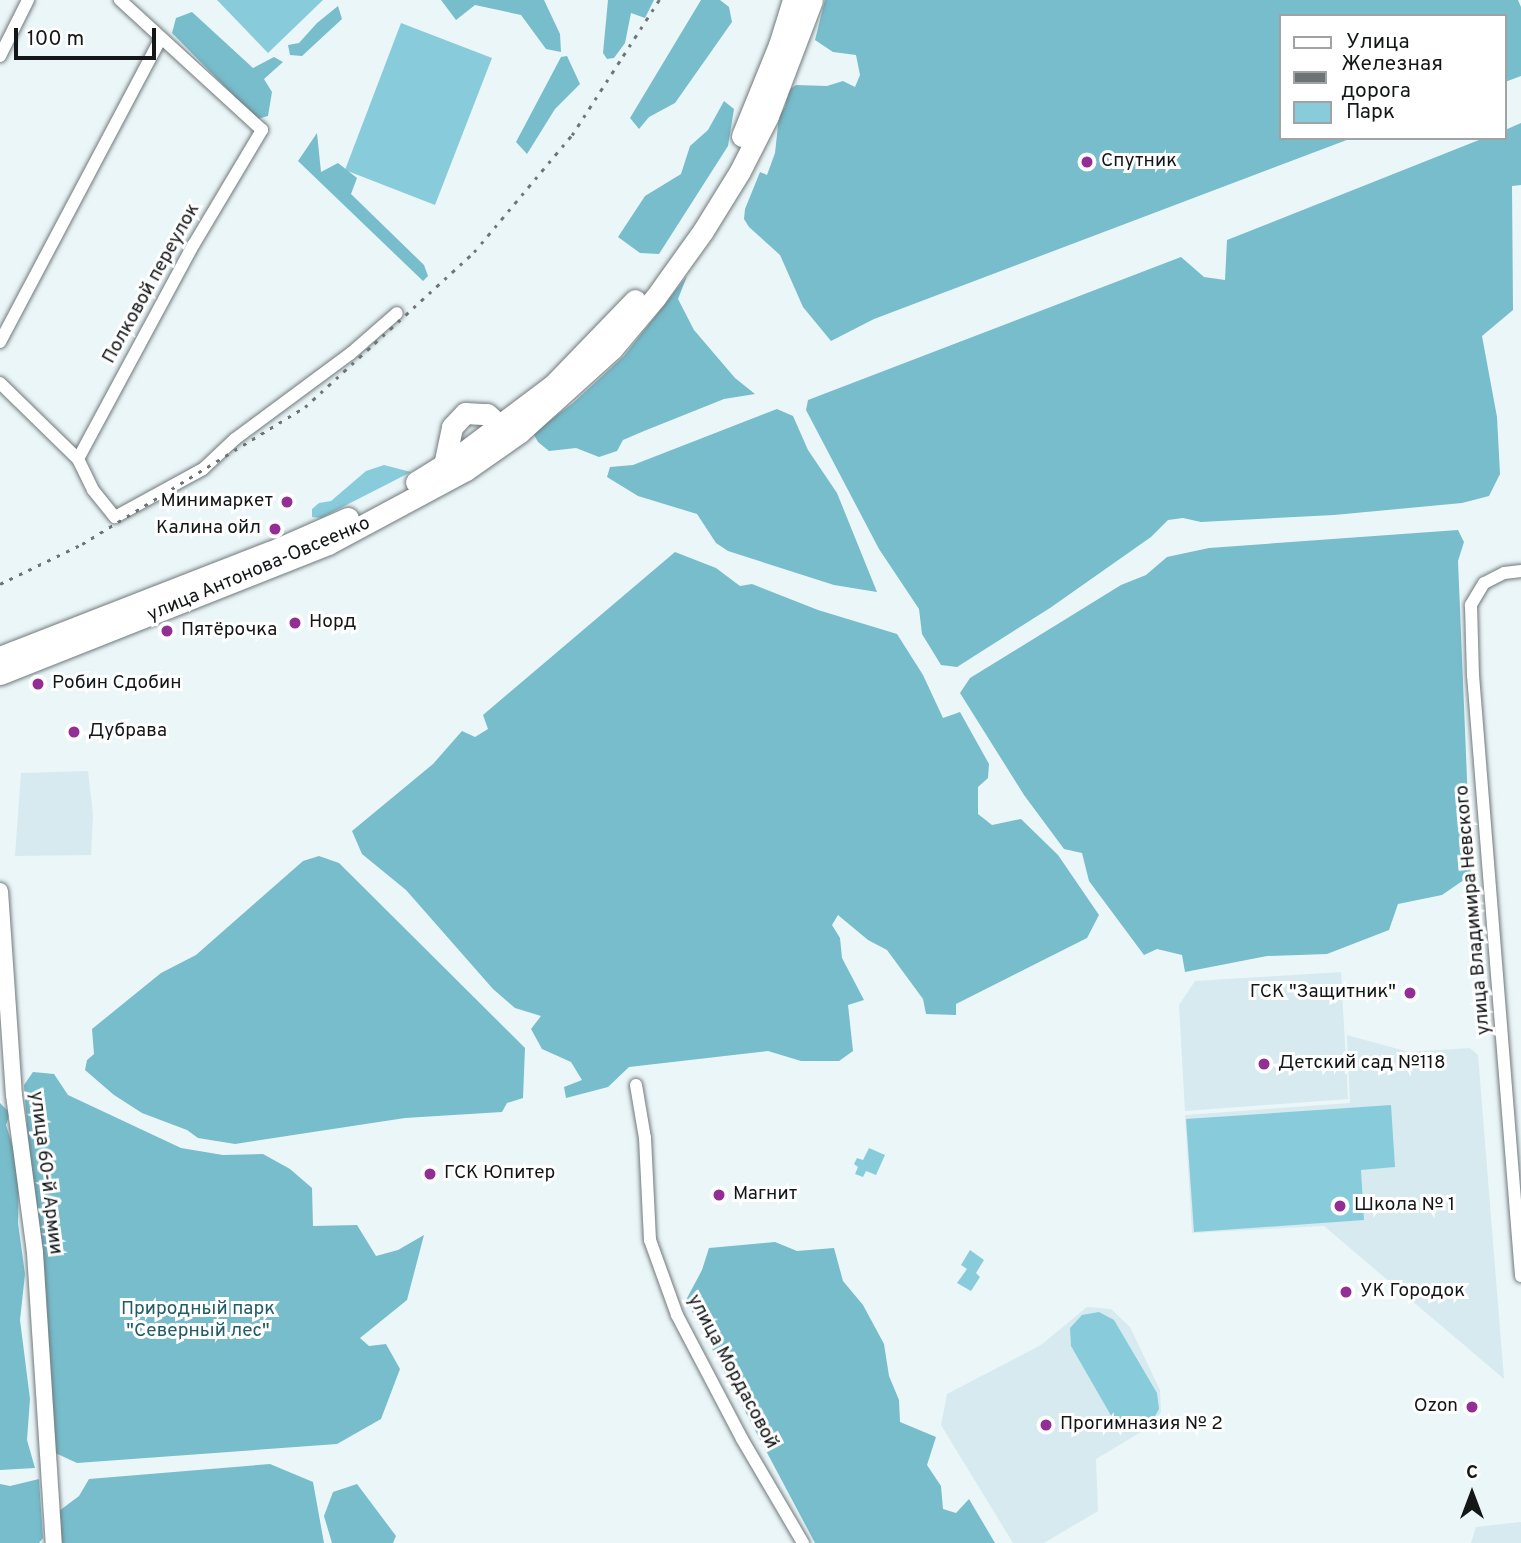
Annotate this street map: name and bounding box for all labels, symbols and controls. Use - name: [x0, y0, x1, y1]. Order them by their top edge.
- scale bar: [18, 14, 159, 58]
- legend: [1280, 14, 1507, 140]
- text: 100 m: [27, 26, 84, 53]
- text: Улица: [1346, 29, 1410, 56]
- text: Железная дорога: [1341, 51, 1443, 105]
- text: Парк: [1346, 99, 1395, 126]
- place label: Спутник: [1101, 151, 1177, 173]
- marker: Спутник: [1079, 154, 1095, 170]
- street label: Полковой переулок: [99, 200, 205, 368]
- place label: Минимаркет: [160, 491, 273, 513]
- marker: Минимаркет: [279, 494, 295, 510]
- street label: улица Антонова-Овсеенко: [144, 512, 374, 628]
- place label: Калина ойл: [156, 518, 261, 540]
- marker: Калина ойл: [267, 521, 283, 537]
- place label: Норд: [309, 612, 356, 634]
- marker: Норд: [287, 615, 303, 631]
- place label: Пятёрочка: [181, 620, 277, 642]
- marker: Пятёрочка: [159, 623, 175, 639]
- place label: Робин Сдобин: [52, 673, 181, 695]
- marker: Робин Сдобин: [30, 676, 46, 692]
- place label: Дубрава: [88, 721, 167, 743]
- marker: Дубрава: [66, 724, 82, 740]
- street label: улица Владимира Невского: [1452, 784, 1496, 1036]
- place label: ГСК "Защитник": [1250, 982, 1396, 1004]
- marker: ГСК "Защитник": [1402, 985, 1418, 1001]
- place label: Детский сад №118: [1278, 1053, 1446, 1075]
- marker: Детский сад №118: [1256, 1056, 1272, 1072]
- street label: улица 60-й Армии: [24, 1090, 66, 1256]
- place label: ГСК Юпитер: [444, 1163, 555, 1185]
- marker: ГСК Юпитер: [422, 1166, 438, 1182]
- place label: Магнит: [733, 1184, 797, 1206]
- marker: Магнит: [711, 1187, 727, 1203]
- place label: Школа № 1: [1354, 1195, 1455, 1217]
- marker: Школа № 1: [1332, 1198, 1348, 1214]
- place label: УК Городок: [1360, 1281, 1465, 1303]
- marker: УК Городок: [1338, 1284, 1354, 1300]
- street label: улица Мордасовой: [682, 1291, 782, 1453]
- park label: Природный парк "Северный лес": [121, 1299, 275, 1343]
- place label: Ozon: [1414, 1396, 1458, 1418]
- marker: Ozon: [1464, 1399, 1480, 1415]
- place label: Прогимназия № 2: [1060, 1414, 1223, 1436]
- marker: Прогимназия № 2: [1038, 1417, 1054, 1433]
- north arrow: [1437, 1459, 1507, 1529]
- text: С: [1466, 1461, 1478, 1485]

